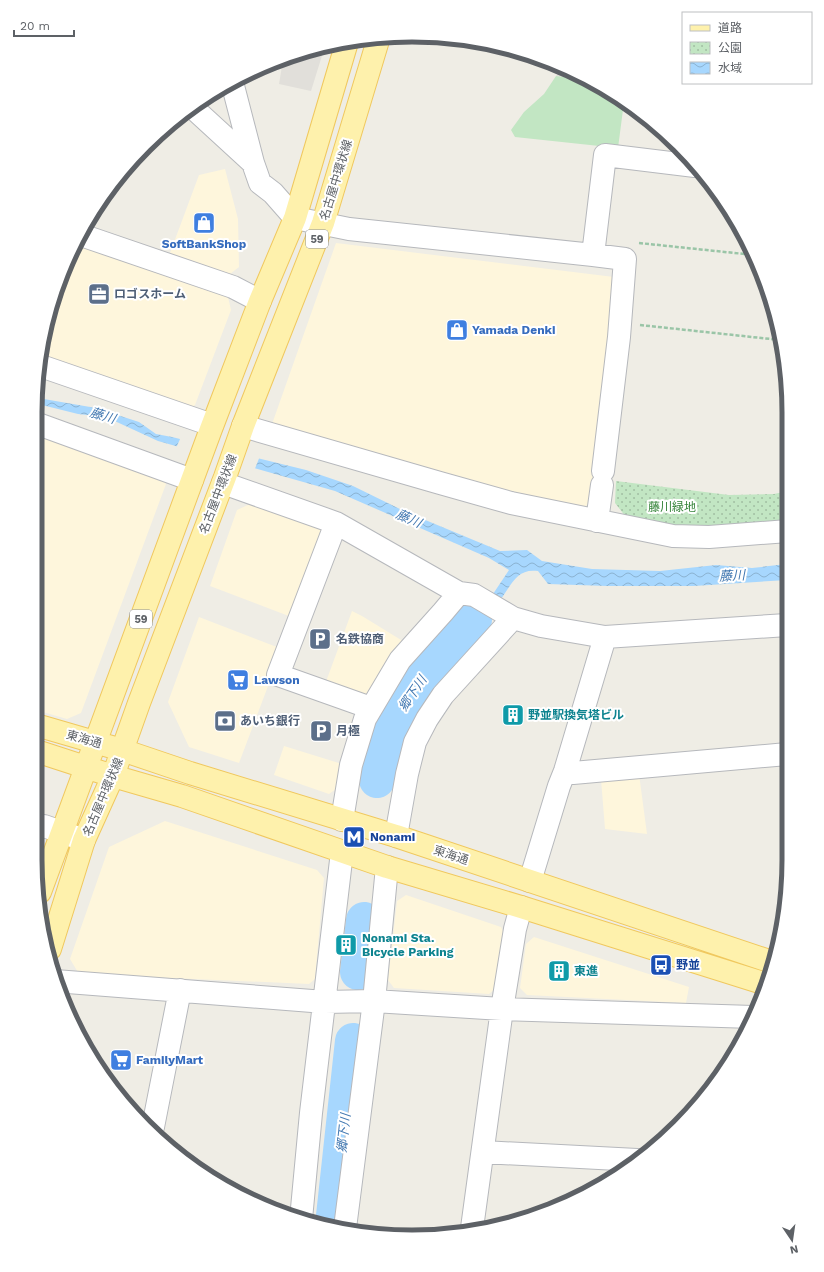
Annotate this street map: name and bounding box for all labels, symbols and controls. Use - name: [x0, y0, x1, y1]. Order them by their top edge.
- scale bar: [14, 12, 74, 38]
- legend: [682, 12, 812, 84]
- text: 20 m: [20, 19, 50, 33]
- text: 道路: [718, 21, 742, 35]
- text: 公園: [718, 41, 742, 55]
- text: 水域: [718, 61, 742, 75]
- street label: 名古屋中環状線: [317, 138, 355, 222]
- shop icon: SoftBankShop: [191, 210, 217, 236]
- road number: 59: [306, 230, 328, 248]
- place label: SoftBankShop: [162, 237, 247, 251]
- office icon: ロゴスホーム: [86, 281, 112, 307]
- place label: ロゴスホーム: [114, 287, 186, 301]
- shop icon: Yamada Denki: [444, 317, 470, 343]
- place label: Yamada Denki: [472, 323, 556, 337]
- water label: 藤川: [88, 405, 119, 427]
- street label: 名古屋中環状線: [196, 452, 240, 536]
- park label: 藤川緑地: [648, 500, 696, 514]
- water label: 藤川: [394, 506, 426, 531]
- water label: 藤川: [719, 567, 747, 584]
- road number: 59: [130, 610, 152, 628]
- parking icon: 名鉄協商: [307, 626, 333, 652]
- place label: 名鉄協商: [336, 632, 384, 646]
- supermarket icon: Lawson: [225, 667, 251, 693]
- water label: 郷下川: [395, 671, 431, 714]
- place label: Lawson: [254, 673, 300, 687]
- building icon: 野並駅換気塔ビル: [500, 702, 526, 728]
- bank icon: あいち銀行: [212, 708, 238, 734]
- place label: 野並駅換気塔ビル: [528, 708, 624, 722]
- place label: あいち銀行: [240, 714, 300, 728]
- parking icon: 月極: [308, 718, 334, 744]
- place label: 月極: [336, 724, 360, 738]
- street label: 東海通: [65, 727, 103, 751]
- street label: 名古屋中環状線: [80, 756, 126, 838]
- metro station icon: Nonami: [341, 824, 367, 850]
- place label: Nonami: [370, 830, 415, 844]
- street label: 東海通: [432, 843, 470, 867]
- place label: Nonami Sta. Bicycle Parking: [362, 931, 454, 959]
- building icon: Nonami Sta. Bicycle Parking: [333, 932, 359, 958]
- bus stop icon: 野並: [648, 952, 674, 978]
- building icon: 東進: [546, 958, 572, 984]
- place label: 野並: [676, 958, 700, 972]
- place label: 東進: [574, 964, 598, 978]
- supermarket icon: FamilyMart: [108, 1047, 134, 1073]
- place label: FamilyMart: [136, 1053, 204, 1067]
- water label: 郷下川: [334, 1111, 353, 1153]
- north arrow: [772, 1220, 812, 1260]
- text: N: [789, 1242, 800, 1257]

